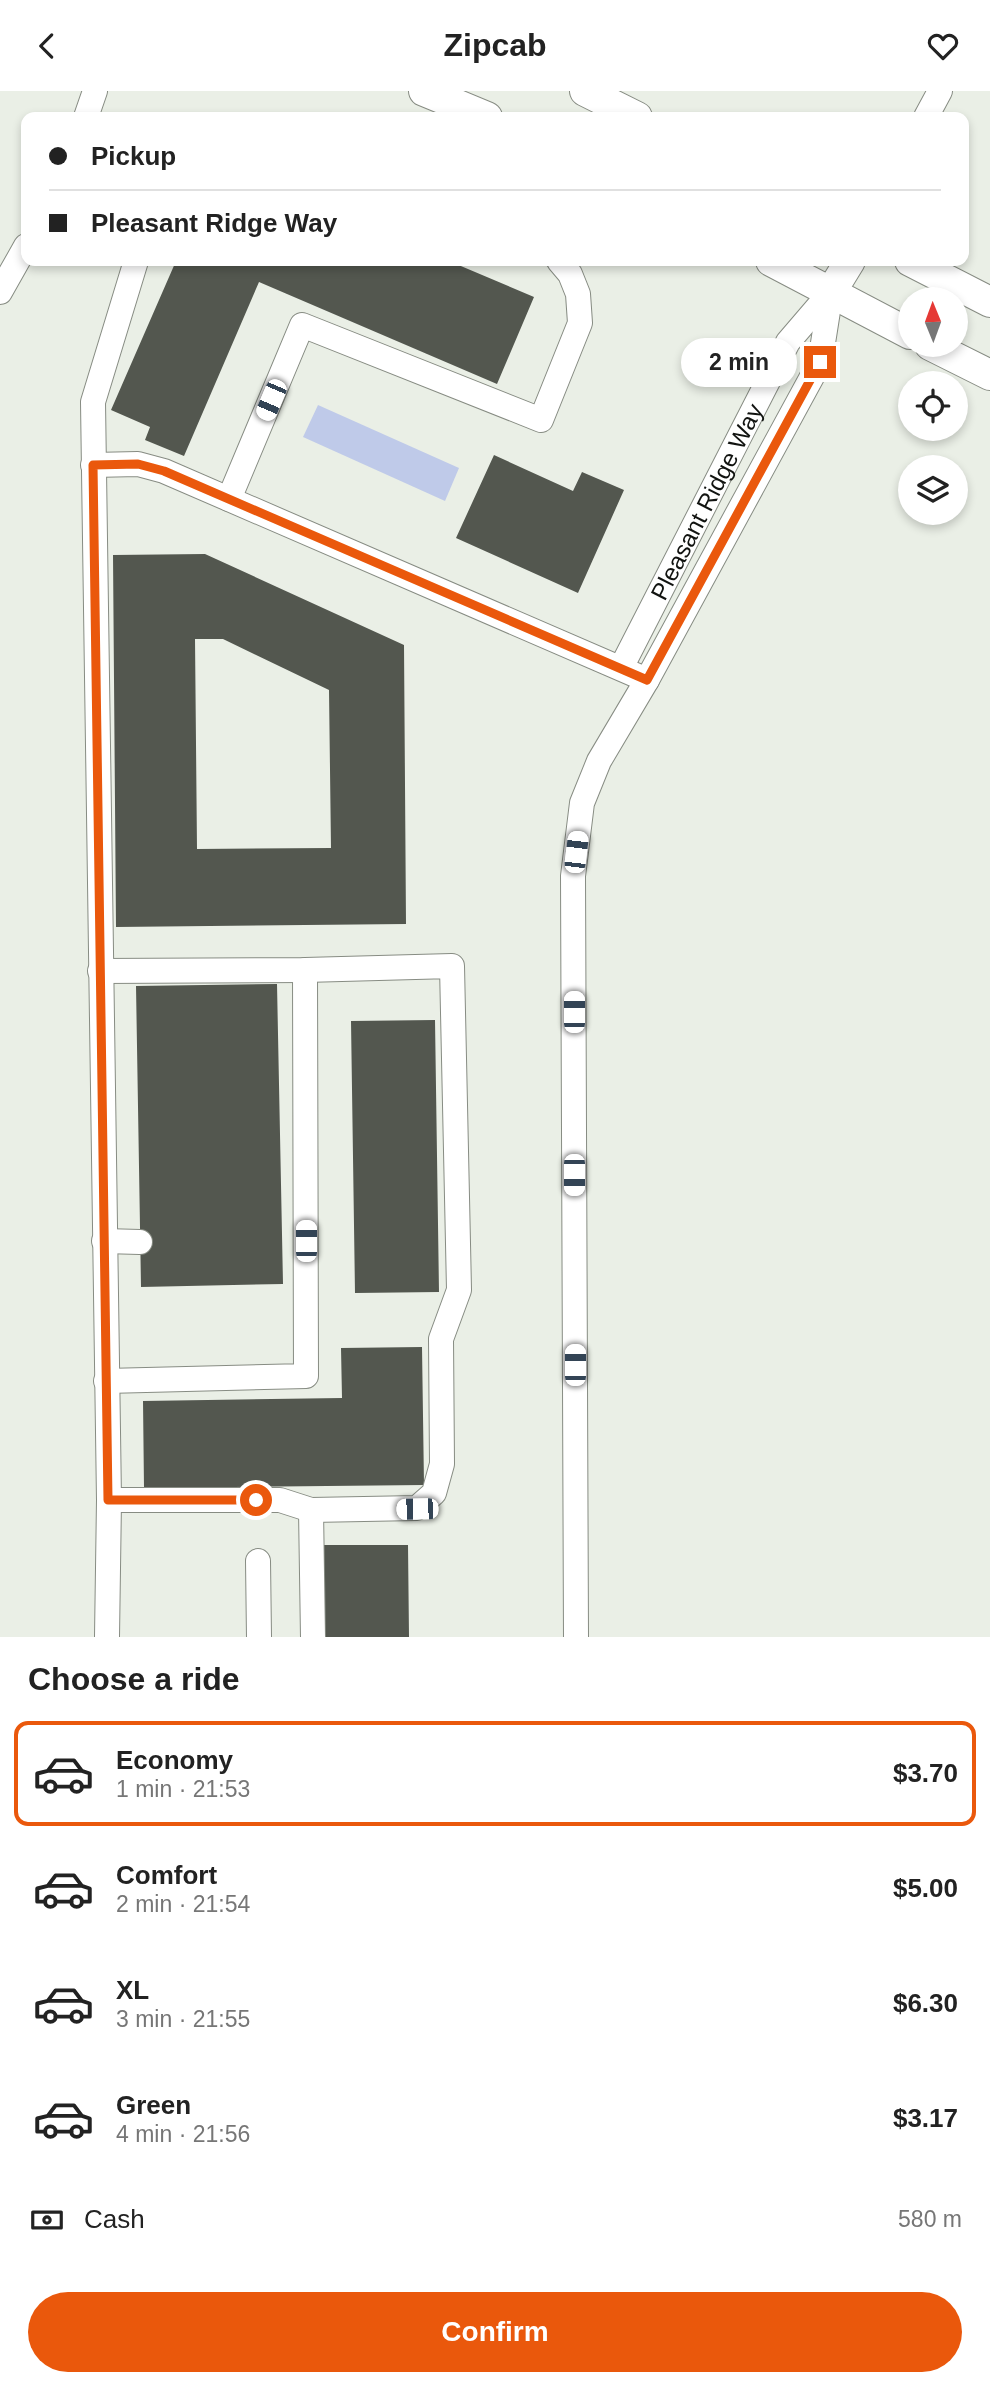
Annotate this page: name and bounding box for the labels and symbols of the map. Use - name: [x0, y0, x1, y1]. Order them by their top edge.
- north arrow: [898, 287, 968, 357]
- callout: 2 min: [680, 337, 796, 387]
- route end: [804, 346, 836, 378]
- car: [254, 377, 289, 423]
- street label: Pleasant Ridge Way: [645, 399, 768, 604]
- car: [564, 830, 589, 874]
- car: [564, 991, 585, 1033]
- car: [564, 1154, 585, 1196]
- car: [296, 1220, 317, 1262]
- car: [565, 1344, 586, 1386]
- route start: [240, 1484, 272, 1516]
- car: [396, 1498, 439, 1520]

